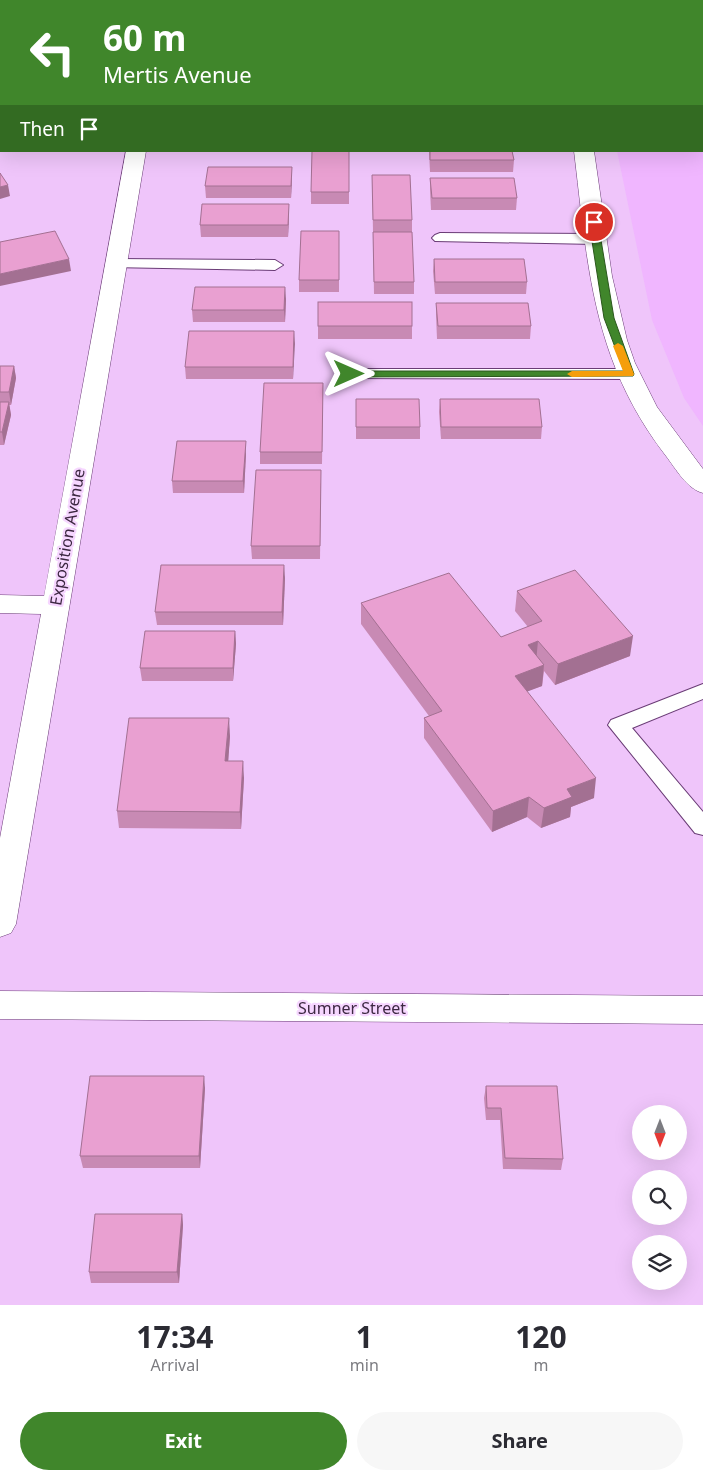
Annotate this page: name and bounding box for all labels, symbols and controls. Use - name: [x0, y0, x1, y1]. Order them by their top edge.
- text: 60 m: [103, 14, 186, 61]
- icon: left: [20, 20, 85, 85]
- text: Mertis Avenue: [103, 59, 252, 89]
- icon: arrive: [75, 115, 103, 143]
- text: Then: [20, 116, 65, 142]
- pin: [573, 201, 615, 243]
- icon: arrive: [580, 208, 608, 236]
- position arrow: [322, 347, 374, 399]
- street label: Exposition Avenue: [44, 467, 90, 607]
- street label: Sumner Street: [298, 997, 406, 1019]
- north arrow: [632, 1105, 688, 1160]
- map controls: [632, 1105, 687, 1290]
- button: search: [632, 1170, 687, 1225]
- button: layers: [632, 1235, 687, 1290]
- text: 17:34: [136, 1316, 213, 1357]
- text: 1: [356, 1316, 373, 1357]
- text: 120: [515, 1316, 567, 1357]
- text: Arrival: [150, 1354, 199, 1376]
- text: min: [350, 1354, 379, 1376]
- text: m: [533, 1354, 548, 1376]
- button: Exit: [20, 1412, 347, 1470]
- button: Share: [357, 1412, 683, 1470]

